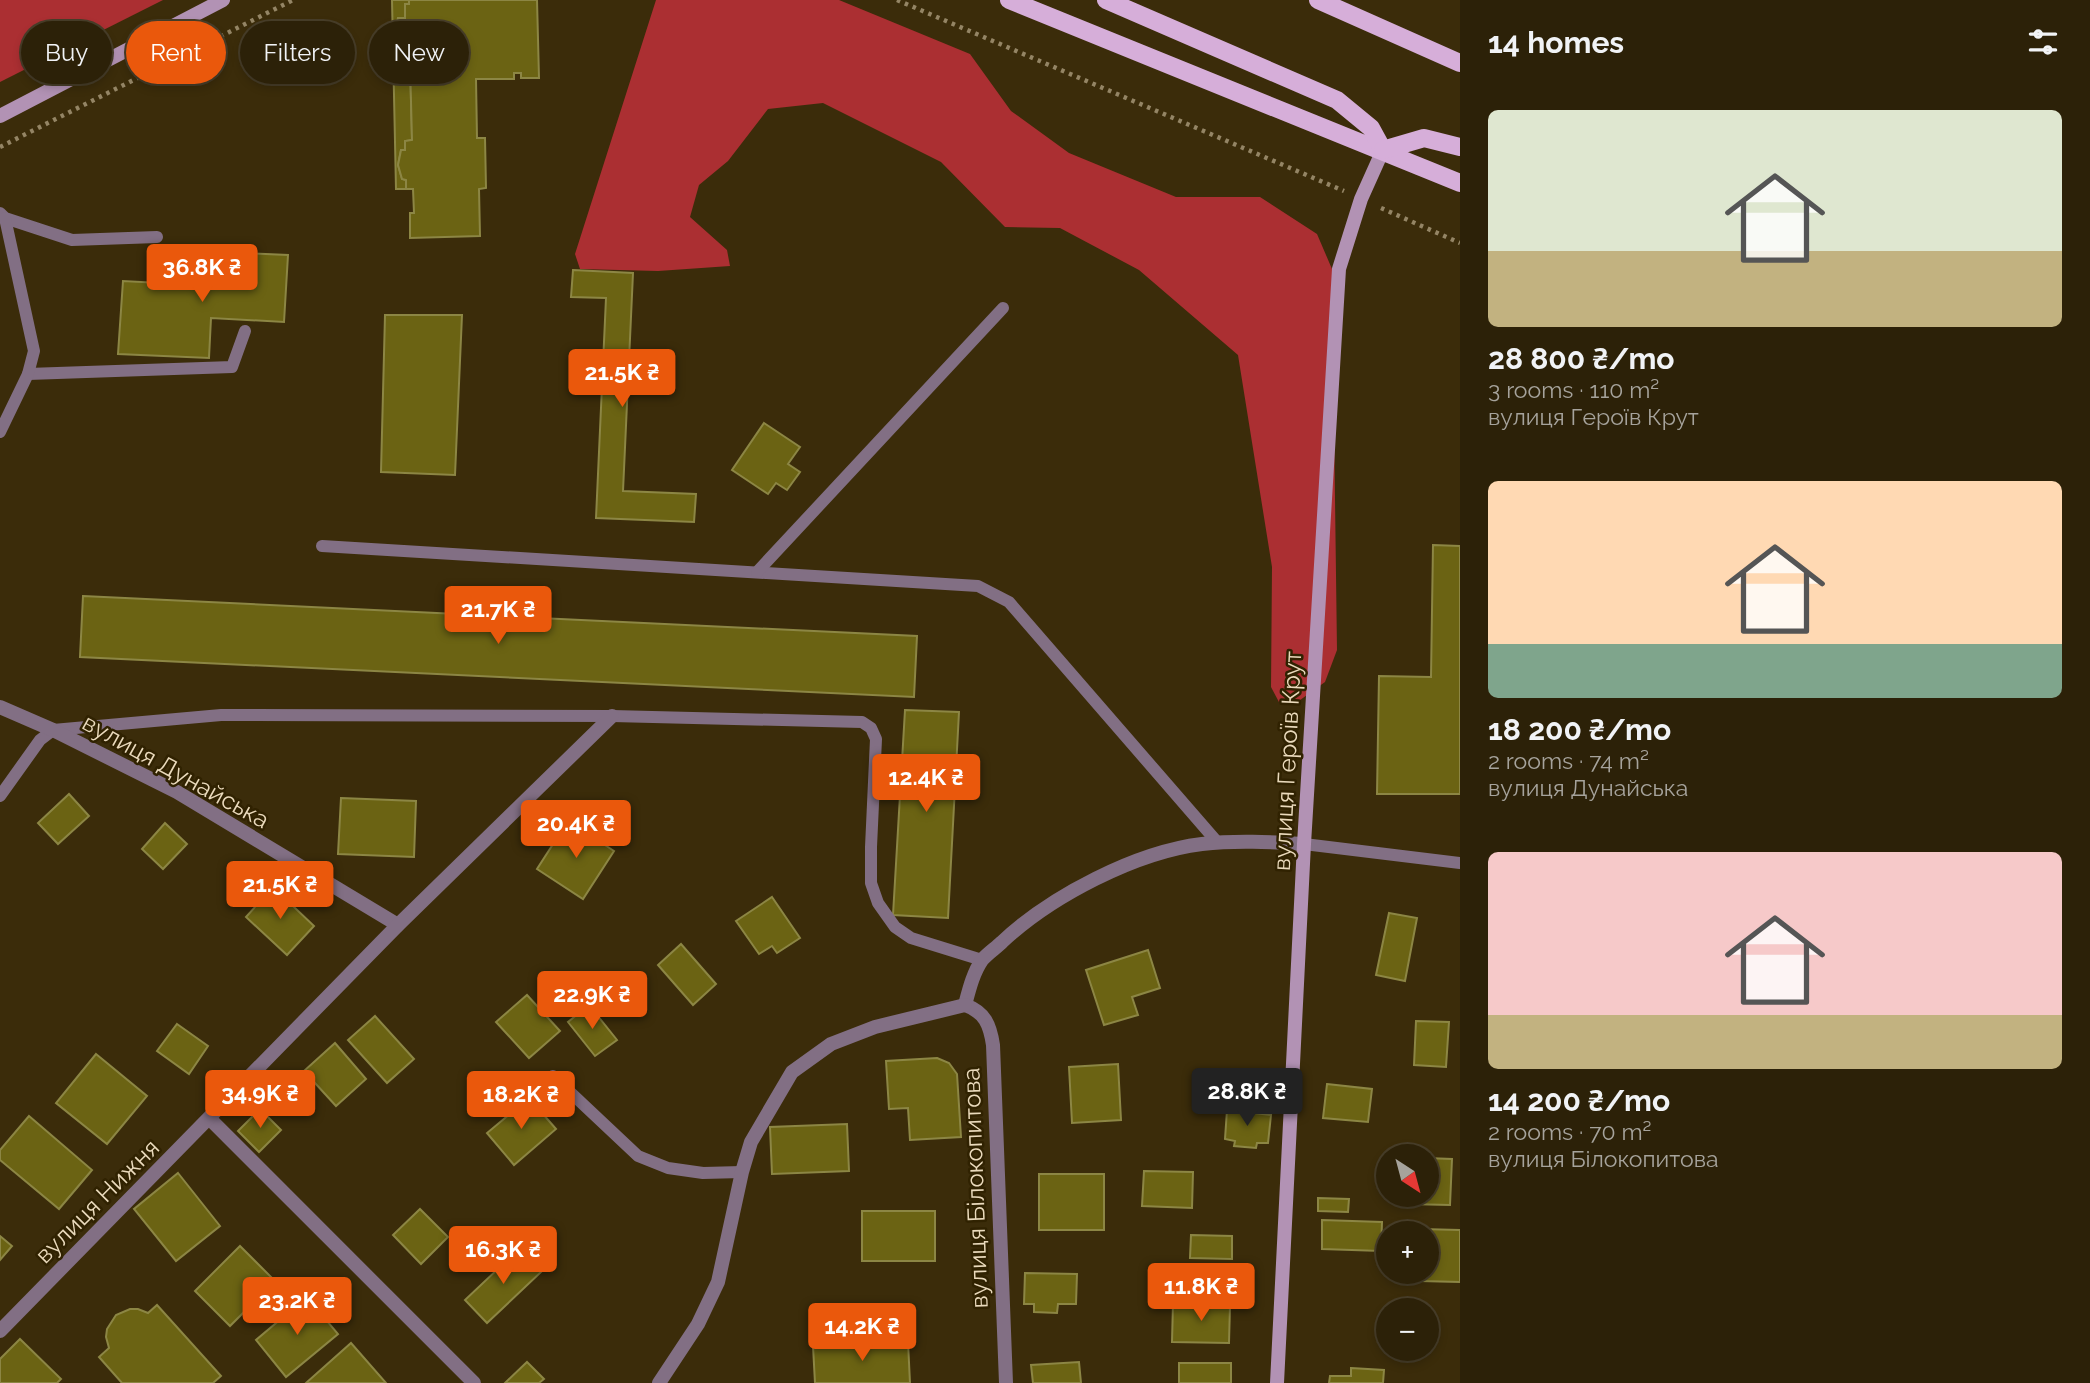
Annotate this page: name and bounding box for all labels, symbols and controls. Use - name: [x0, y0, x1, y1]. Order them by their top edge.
- chip: Buy: [21, 21, 112, 84]
- chip: Rent: [126, 21, 226, 84]
- chip: Filters: [240, 21, 355, 84]
- chip: New: [369, 21, 469, 84]
- icon: filters: [2024, 23, 2062, 61]
- text: 14 homes: [1488, 25, 1624, 60]
- icon: home: [1712, 155, 1838, 281]
- pin: 36.8K ₴: [137, 244, 267, 304]
- text: 36.8K ₴: [163, 253, 241, 280]
- text: 28 800 ₴/mo: [1488, 341, 1675, 376]
- pin: 21.5K ₴: [557, 350, 687, 409]
- text: 21.5K ₴: [584, 358, 660, 385]
- text: 3 rooms · 110 m²: [1488, 376, 1659, 403]
- text: вулиця Героїв Крут: [1488, 403, 1699, 430]
- icon: home: [1712, 526, 1838, 652]
- pin: 21.7K ₴: [433, 586, 563, 646]
- text: 21.7K ₴: [461, 595, 535, 622]
- street label: вулиця Героїв Крут: [1267, 650, 1307, 872]
- street label: вулиця Дунайська: [78, 708, 274, 834]
- text: 18 200 ₴/mo: [1488, 712, 1671, 747]
- text: 2 rooms · 74 m²: [1488, 747, 1649, 774]
- pin: 12.4K ₴: [861, 754, 991, 814]
- text: 12.4K ₴: [888, 763, 964, 790]
- text: вулиця Дунайська: [1488, 774, 1688, 801]
- pin: 20.4K ₴: [511, 800, 641, 860]
- text: 20.4K ₴: [537, 809, 615, 836]
- pin: 21.5K ₴: [215, 862, 345, 921]
- text: 21.5K ₴: [242, 870, 318, 897]
- icon: home: [1712, 897, 1838, 1023]
- pin: 22.9K ₴: [527, 972, 657, 1031]
- text: 22.9K ₴: [553, 980, 631, 1007]
- street label: вулиця Білокопитова: [956, 1067, 994, 1309]
- pin: 28.8K ₴: [1182, 1068, 1312, 1128]
- pin: 34.9K ₴: [195, 1070, 325, 1130]
- pin: 18.2K ₴: [456, 1072, 586, 1131]
- text: 28.8K ₴: [1208, 1077, 1286, 1104]
- text: 34.9K ₴: [221, 1079, 299, 1106]
- text: 18.2K ₴: [483, 1080, 559, 1107]
- text: 14 200 ₴/mo: [1488, 1083, 1670, 1118]
- text: 2 rooms · 70 m²: [1488, 1118, 1651, 1145]
- street label: вулиця Нижня: [29, 1133, 165, 1269]
- north arrow: [1376, 1144, 1438, 1208]
- map controls: [1376, 1144, 1439, 1361]
- text: вулиця Білокопитова: [1488, 1145, 1719, 1172]
- button: +: [1376, 1221, 1439, 1284]
- pin: 16.3K ₴: [438, 1226, 568, 1286]
- text: 16.3K ₴: [465, 1235, 541, 1262]
- pin: 11.8K ₴: [1136, 1264, 1266, 1323]
- text: 11.8K ₴: [1164, 1272, 1238, 1299]
- pin: 23.2K ₴: [232, 1278, 362, 1337]
- text: 23.2K ₴: [259, 1286, 335, 1313]
- button: −: [1376, 1298, 1439, 1361]
- pin: 14.2K ₴: [797, 1304, 927, 1363]
- text: 14.2K ₴: [824, 1312, 900, 1339]

